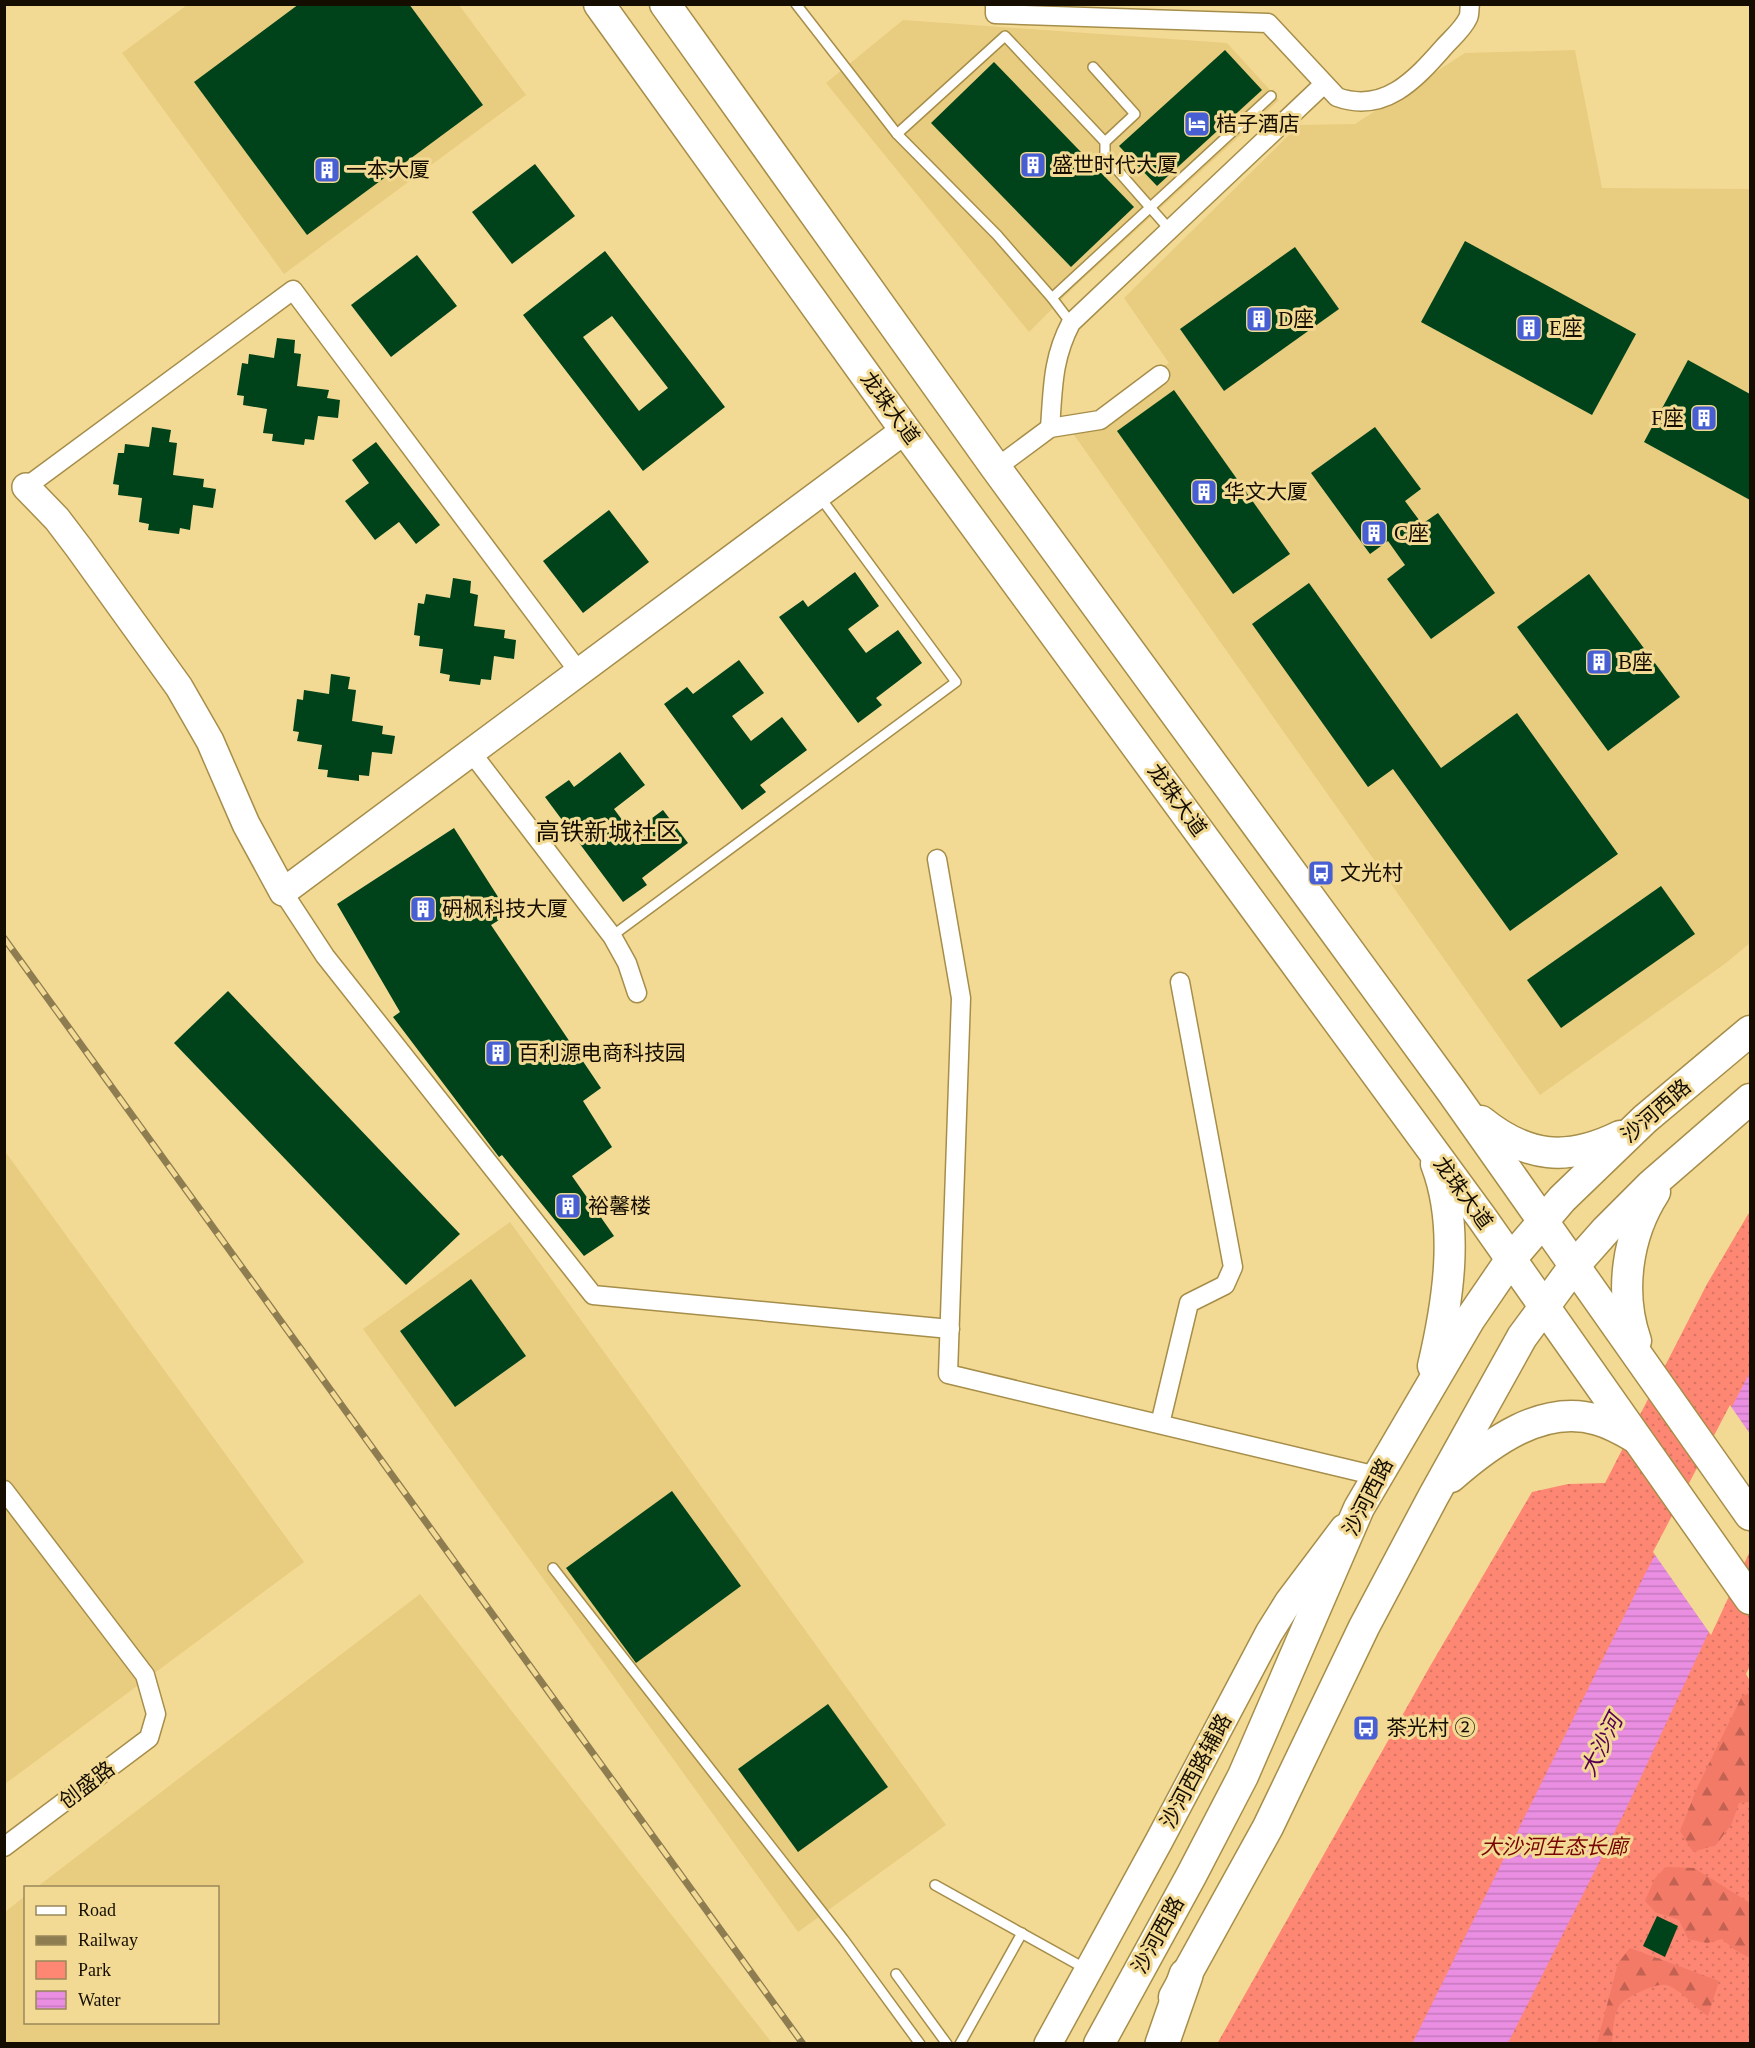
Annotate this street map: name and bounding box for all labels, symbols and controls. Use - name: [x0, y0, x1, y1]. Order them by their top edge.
- hotel icon: 桔子酒店: [1182, 109, 1212, 139]
- place label: 桔子酒店: [1216, 112, 1300, 136]
- building icon: 盛世时代大厦: [1018, 150, 1048, 180]
- place label: 盛世时代大厦: [1052, 153, 1178, 177]
- building icon: 一本大厦: [312, 155, 342, 185]
- place label: 一本大厦: [346, 158, 430, 182]
- building icon: D座: [1244, 304, 1274, 334]
- place label: D座: [1278, 307, 1314, 331]
- building icon: E座: [1514, 313, 1544, 343]
- place label: E座: [1549, 316, 1583, 340]
- street label: 龙珠大道: [856, 367, 924, 449]
- building icon: F座: [1689, 403, 1719, 433]
- place label: F座: [1651, 406, 1684, 430]
- building icon: 华文大厦: [1189, 477, 1219, 507]
- place label: 华文大厦: [1224, 480, 1308, 504]
- building icon: C座: [1359, 518, 1389, 548]
- place label: C座: [1394, 521, 1429, 545]
- building icon: B座: [1584, 647, 1614, 677]
- place label: B座: [1618, 650, 1653, 674]
- street label: 龙珠大道: [1143, 759, 1211, 841]
- district label: 高铁新城社区: [536, 819, 680, 845]
- bus stop icon: 文光村: [1306, 858, 1336, 888]
- place label: 文光村: [1340, 861, 1403, 885]
- building icon: 砃枫科技大厦: [408, 894, 438, 924]
- place label: 砃枫科技大厦: [442, 897, 568, 921]
- building icon: 百利源电商科技园: [483, 1038, 513, 1068]
- place label: 百利源电商科技园: [518, 1041, 686, 1065]
- street label: 沙河西路: [1616, 1074, 1696, 1148]
- street label: 龙珠大道: [1429, 1152, 1497, 1234]
- building icon: 裕馨楼: [553, 1191, 583, 1221]
- place label: 裕馨楼: [588, 1194, 651, 1218]
- street label: 沙河西路: [1338, 1454, 1398, 1540]
- water label: 大沙河: [1575, 1707, 1629, 1780]
- street label: 沙河西路辅路: [1156, 1710, 1236, 1832]
- bus stop icon: 茶光村 ②: [1351, 1713, 1381, 1743]
- place label: 茶光村 ②: [1386, 1716, 1475, 1740]
- street label: 创盛路: [55, 1756, 119, 1814]
- park label: 大沙河生态长廊: [1481, 1835, 1630, 1859]
- legend: [24, 1886, 219, 2024]
- street label: 沙河西路: [1127, 1892, 1189, 1978]
- text: Road: [78, 1900, 116, 1920]
- text: Railway: [78, 1930, 138, 1950]
- text: Park: [78, 1960, 111, 1980]
- text: Water: [78, 1990, 121, 2010]

